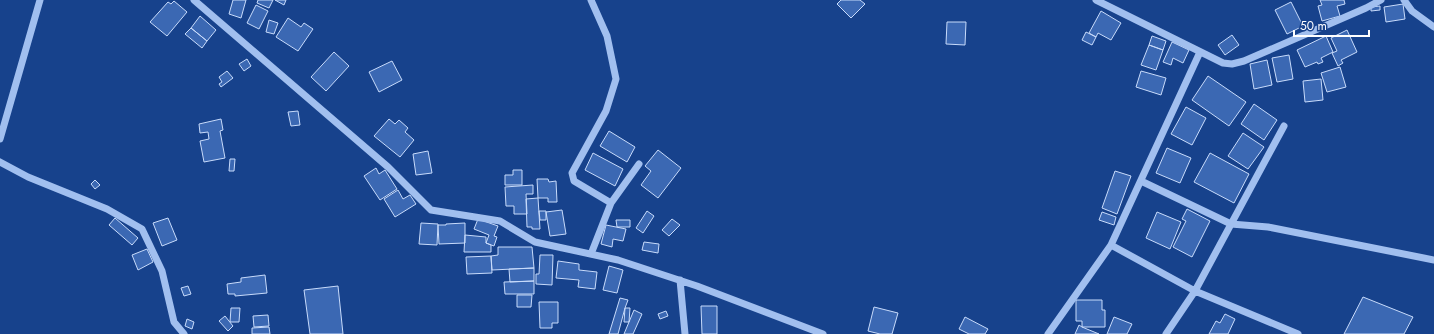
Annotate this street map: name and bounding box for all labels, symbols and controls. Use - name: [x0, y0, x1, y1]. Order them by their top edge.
- scale bar: [1294, 12, 1369, 38]
- text: 50 m: [1300, 17, 1327, 35]

